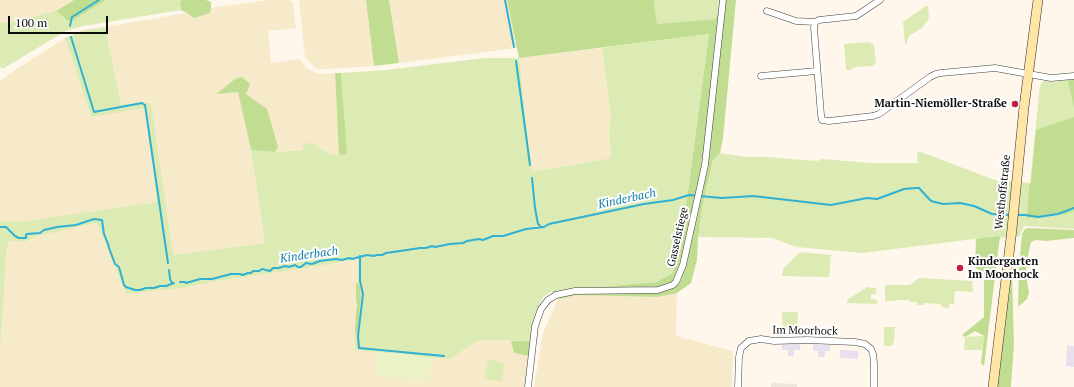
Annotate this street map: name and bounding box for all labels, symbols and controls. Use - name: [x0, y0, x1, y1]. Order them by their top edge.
- scale bar: [10, 8, 110, 34]
- text: 100 m: [15, 15, 47, 30]
- place label: Martin-Niemöller-Straße: [874, 97, 1007, 111]
- marker: Martin-Niemöller-Straße: [1010, 99, 1020, 109]
- street label: Westhoffstraße: [993, 154, 1013, 230]
- water label: Kinderbach: [597, 186, 657, 212]
- street label: Gasselstiege: [665, 206, 691, 268]
- water label: Kinderbach: [279, 244, 339, 266]
- place label: Kindergarten Im Moorhock: [968, 255, 1039, 281]
- marker: Kindergarten Im Moorhock: [955, 263, 965, 273]
- street label: Im Moorhock: [772, 324, 838, 338]

